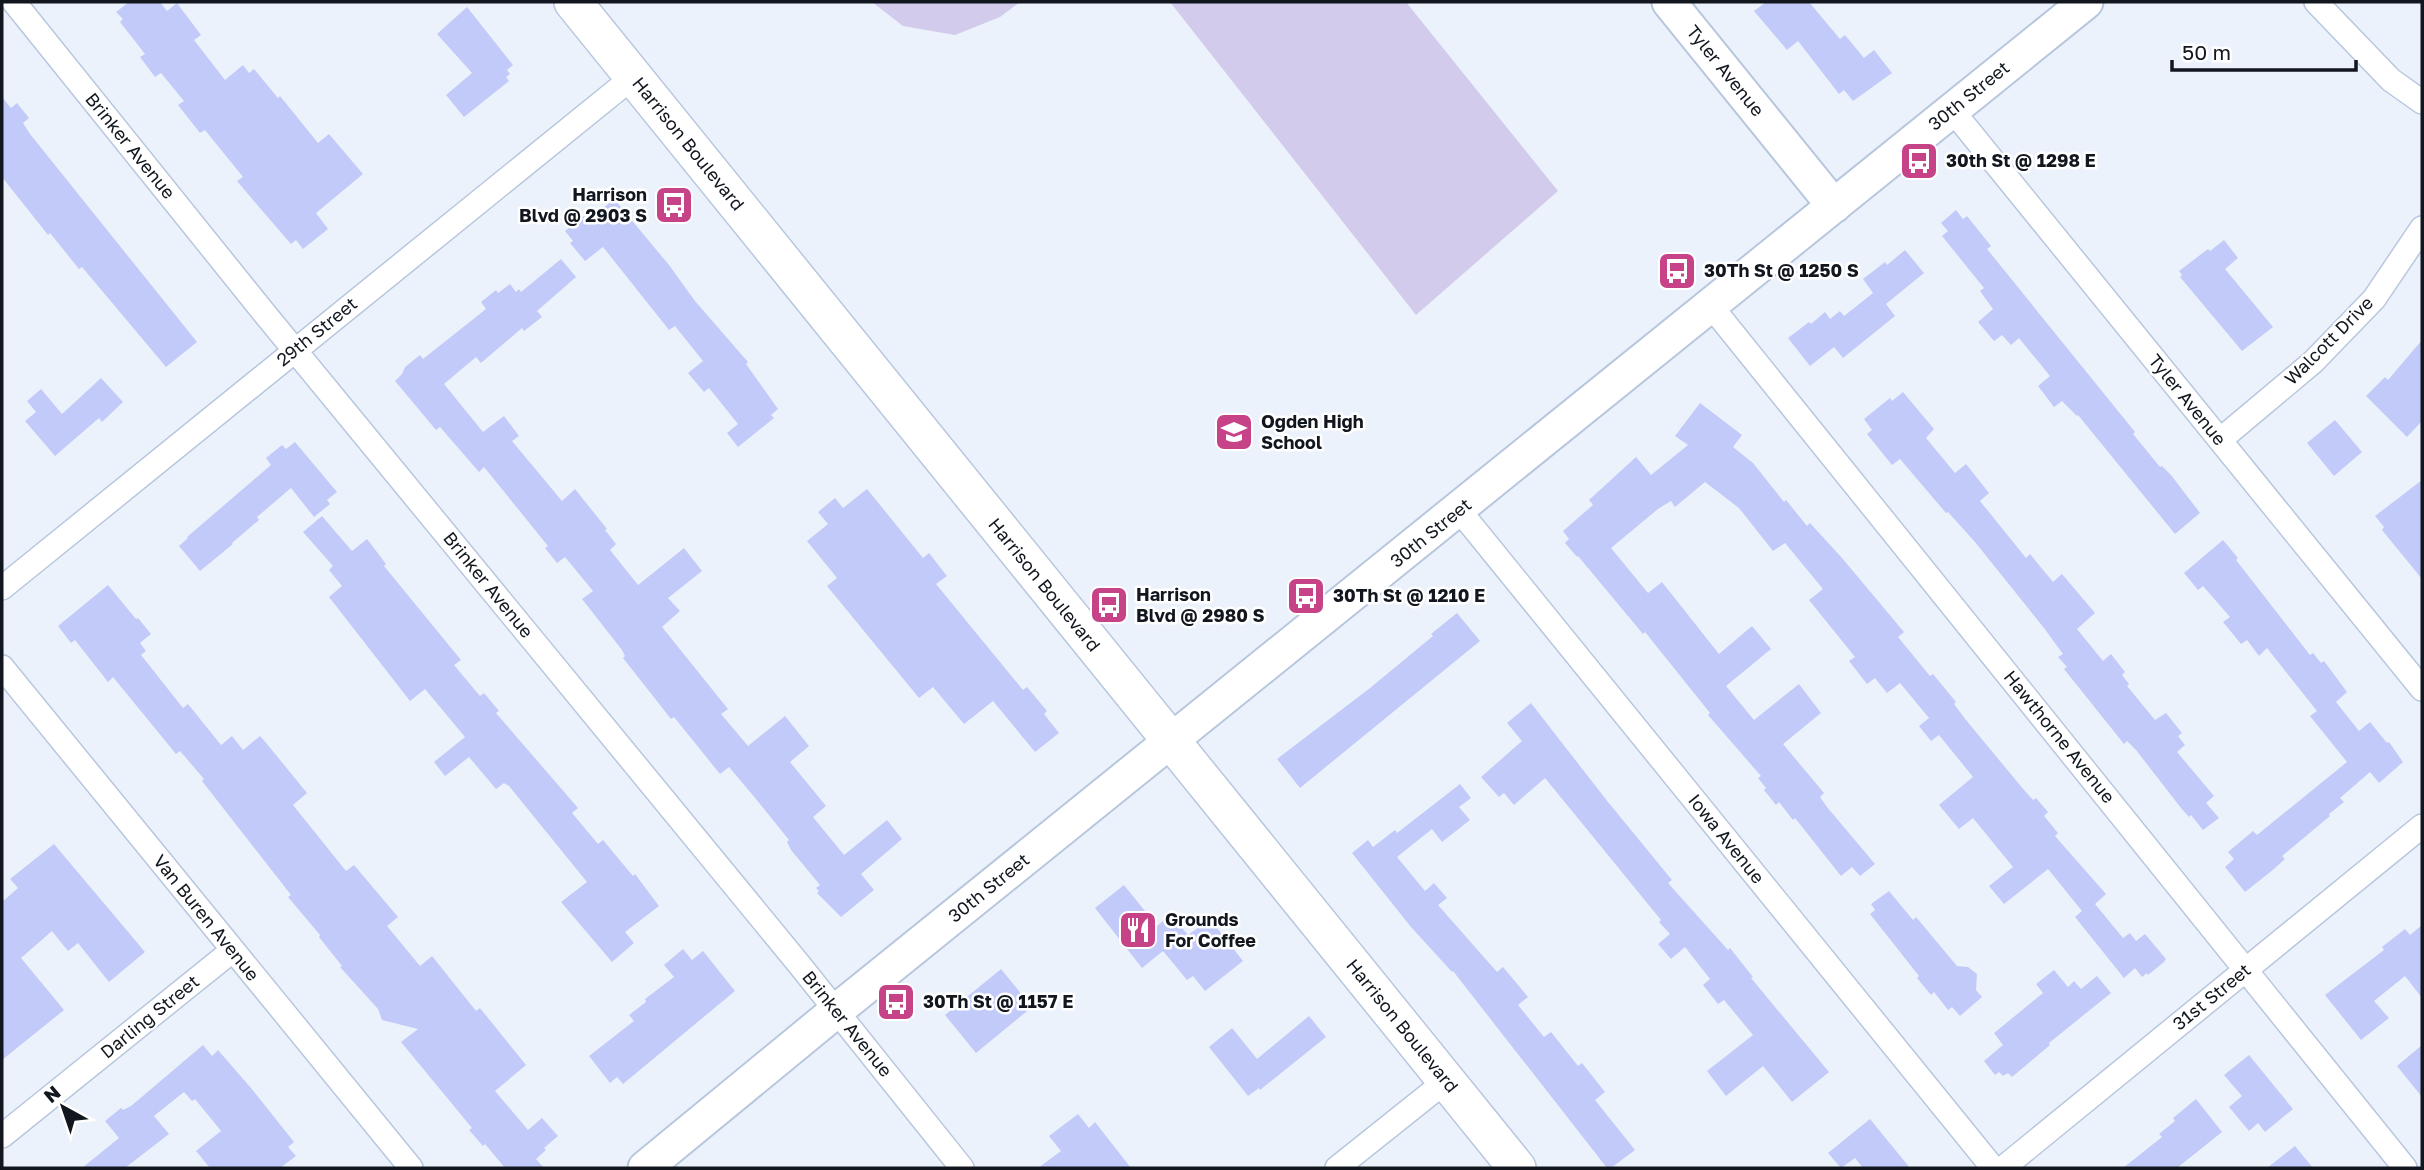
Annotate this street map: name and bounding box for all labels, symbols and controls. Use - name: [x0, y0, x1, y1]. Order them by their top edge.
- street label: Tyler Avenue: [1682, 20, 1769, 120]
- scale bar: [2172, 28, 2356, 72]
- text: 50 m: [2182, 39, 2231, 65]
- street label: 30th Street: [1923, 56, 2013, 135]
- street label: Harrison Boulevard: [628, 72, 749, 215]
- street label: Brinker Avenue: [81, 88, 180, 203]
- bus stop icon: 30th St @ 1298 E: [1898, 140, 1940, 182]
- place label: 30th St @ 1298 E: [1946, 149, 2096, 171]
- place label: Harrison Blvd @ 2903 S: [519, 183, 647, 226]
- bus stop icon: Harrison Blvd @ 2903 S: [653, 184, 695, 226]
- bus stop icon: 30Th St @ 1250 S: [1656, 250, 1698, 292]
- place label: 30Th St @ 1250 S: [1704, 259, 1859, 281]
- street label: Walcott Drive: [2279, 291, 2377, 389]
- street label: 29th Street: [272, 292, 361, 370]
- street label: Tyler Avenue: [2144, 349, 2231, 449]
- place label: Ogden High School: [1261, 410, 1364, 453]
- school or university icon: Ogden High School: [1213, 411, 1255, 453]
- street label: 30th Street: [1385, 493, 1475, 572]
- street label: Harrison Boulevard: [984, 513, 1105, 656]
- street label: Brinker Avenue: [439, 527, 538, 642]
- bus stop icon: 30Th St @ 1210 E: [1285, 575, 1327, 617]
- place label: Harrison Blvd @ 2980 S: [1136, 583, 1265, 626]
- bus stop icon: Harrison Blvd @ 2980 S: [1088, 584, 1130, 626]
- place label: 30Th St @ 1210 E: [1333, 584, 1485, 606]
- street label: Hawthorne Avenue: [2000, 666, 2120, 807]
- street label: Iowa Avenue: [1684, 789, 1770, 888]
- street label: 30th Street: [943, 848, 1033, 927]
- street label: Van Buren Avenue: [149, 850, 264, 985]
- place label: Grounds For Coffee: [1165, 908, 1256, 951]
- restaurant icon: Grounds For Coffee: [1117, 909, 1159, 951]
- street label: Harrison Boulevard: [1342, 954, 1463, 1097]
- street label: 31st Street: [2168, 958, 2255, 1034]
- street label: Brinker Avenue: [798, 966, 897, 1081]
- street label: Darling Street: [96, 970, 203, 1063]
- bus stop icon: 30Th St @ 1157 E: [875, 981, 917, 1023]
- place label: 30Th St @ 1157 E: [923, 990, 1073, 1012]
- north arrow: [28, 1072, 98, 1142]
- text: N: [39, 1080, 65, 1107]

